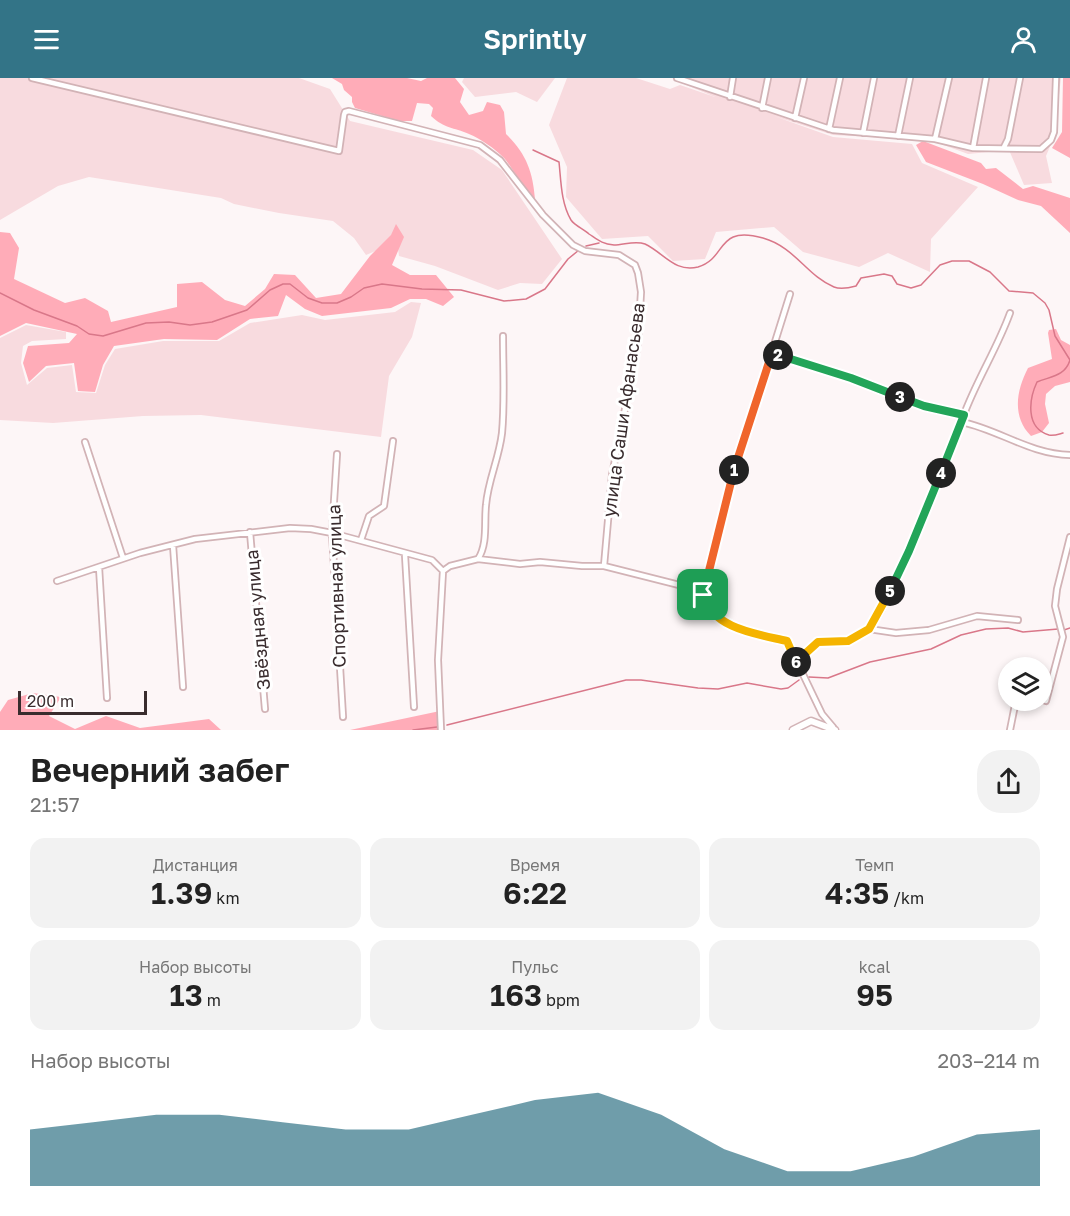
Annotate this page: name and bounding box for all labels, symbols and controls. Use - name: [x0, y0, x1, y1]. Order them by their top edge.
- icon: menu: [30, 23, 63, 56]
- text: Sprintly: [483, 23, 587, 55]
- icon: person: [1007, 23, 1040, 56]
- street label: улица Саши Афанасьева: [597, 301, 649, 519]
- pin: 2: [763, 340, 793, 370]
- text: 2: [773, 345, 783, 365]
- pin: 3: [885, 382, 915, 412]
- text: 3: [895, 387, 905, 407]
- pin: 1: [719, 455, 749, 485]
- pin: 4: [926, 458, 956, 488]
- text: 1: [730, 460, 738, 480]
- text: 4: [936, 463, 946, 483]
- street label: Спортивная улица: [322, 504, 350, 668]
- street label: Звёздная улица: [240, 549, 274, 691]
- pin: [677, 569, 728, 620]
- pin: 5: [875, 576, 905, 606]
- icon: arrive: [686, 578, 719, 611]
- text: 5: [885, 581, 895, 601]
- pin: 6: [781, 647, 811, 677]
- text: 6: [791, 652, 801, 672]
- map controls: [998, 657, 1052, 711]
- button: layers: [998, 657, 1052, 711]
- scale bar: [18, 688, 147, 716]
- text: 200 m: [27, 691, 74, 711]
- text: Вечерний забег: [30, 750, 290, 789]
- button: share: [977, 750, 1040, 813]
- text: 21:57: [30, 792, 80, 816]
- text: Дистанция: [153, 855, 238, 875]
- text: Время: [510, 855, 560, 875]
- text: Темп: [855, 855, 894, 875]
- text: 1.39: [151, 875, 212, 911]
- text: 6:22: [503, 875, 567, 911]
- text: 4:35: [825, 875, 889, 911]
- text: km: [212, 888, 240, 908]
- text: /km: [889, 888, 924, 908]
- text: Набор высоты: [139, 957, 252, 977]
- text: Пульс: [511, 957, 559, 977]
- text: kcal: [859, 957, 890, 977]
- text: 13: [170, 977, 203, 1013]
- text: 163: [490, 977, 542, 1013]
- text: 95: [856, 977, 893, 1013]
- text: m: [203, 990, 221, 1010]
- text: bpm: [542, 990, 580, 1010]
- text: Набор высоты: [30, 1048, 171, 1072]
- text: 203–214 m: [938, 1048, 1040, 1072]

